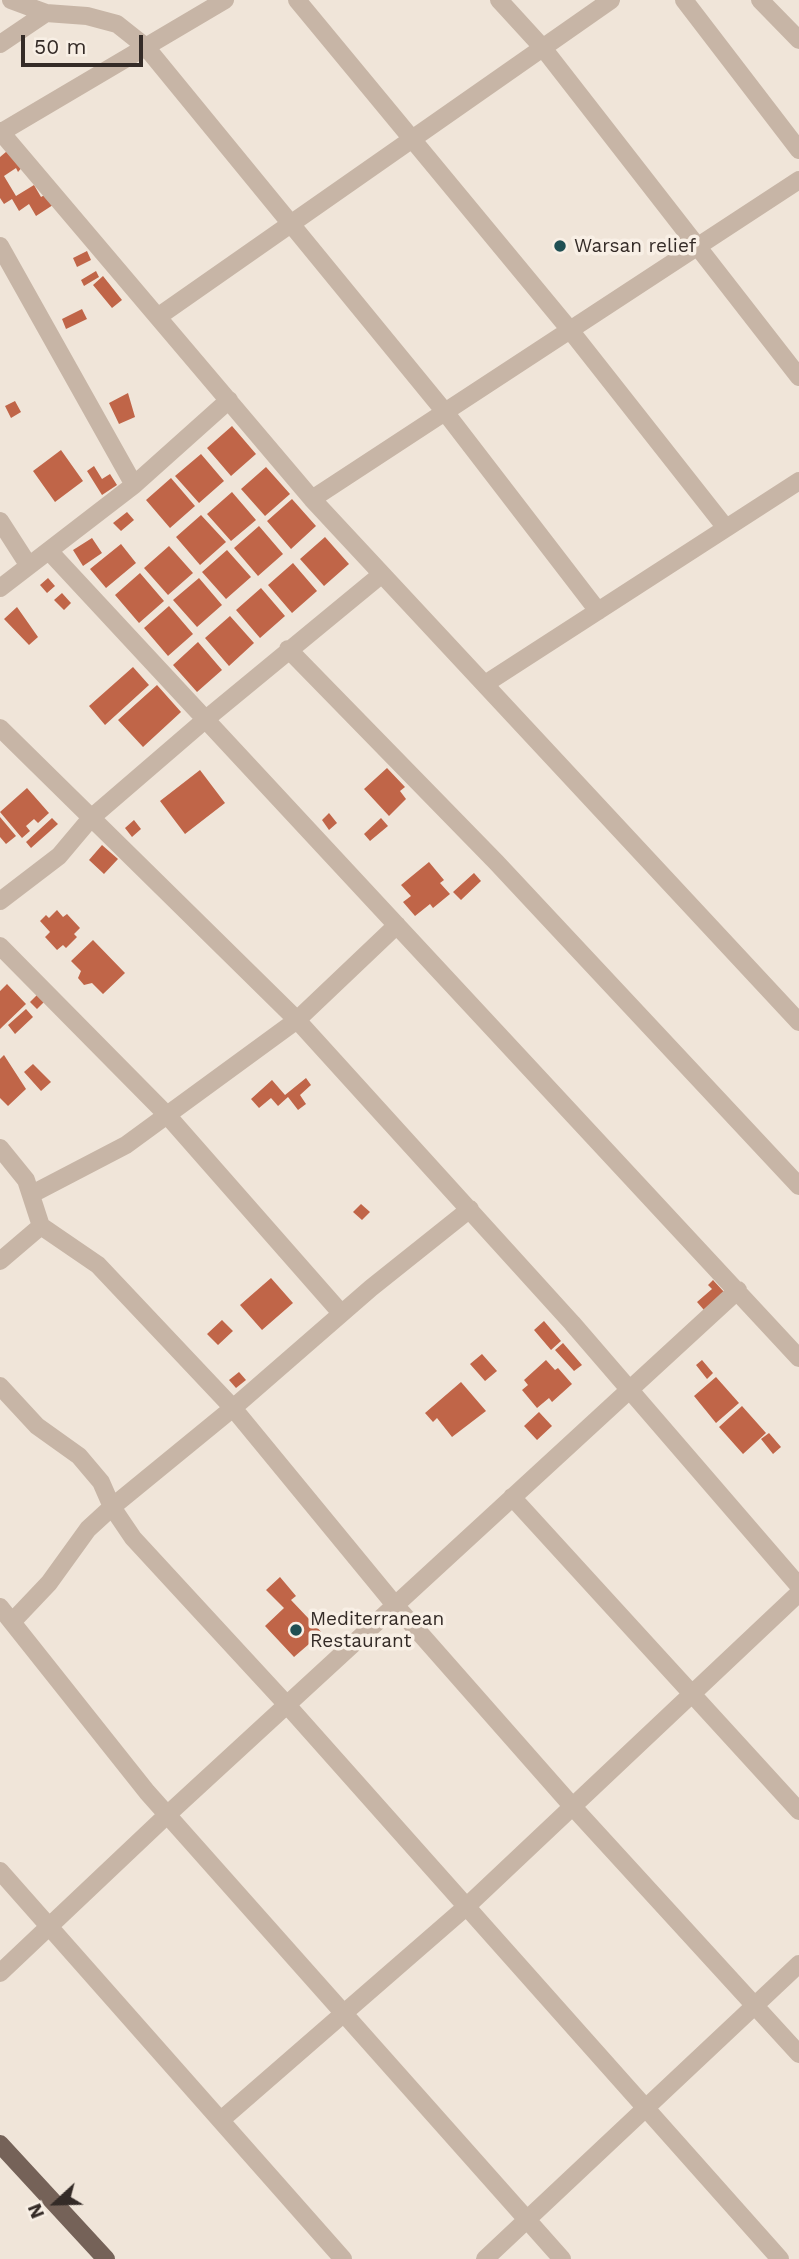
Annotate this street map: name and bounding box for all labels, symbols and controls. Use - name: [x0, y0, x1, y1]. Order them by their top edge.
- scale bar: [24, 21, 147, 65]
- text: 50 m: [34, 34, 86, 59]
- place label: Warsan relief: [574, 235, 696, 257]
- marker: Warsan relief: [552, 238, 568, 254]
- place label: Mediterranean Restaurant: [310, 1608, 444, 1652]
- marker: Mediterranean Restaurant: [288, 1622, 304, 1638]
- north arrow: [21, 2168, 91, 2238]
- text: N: [23, 2200, 49, 2222]

